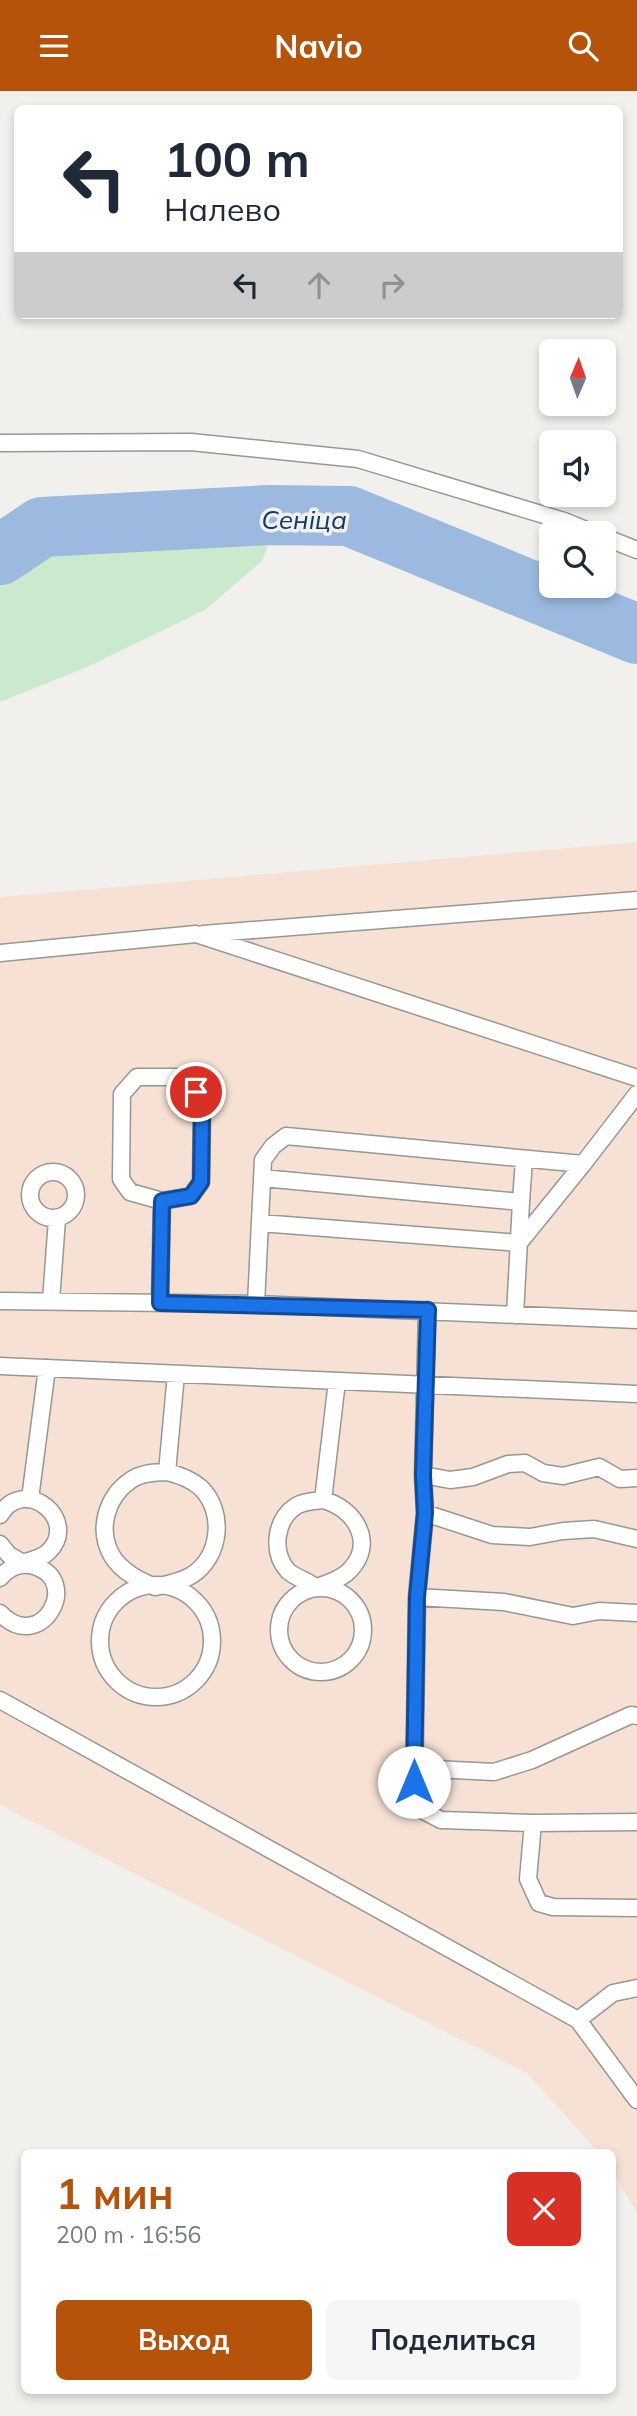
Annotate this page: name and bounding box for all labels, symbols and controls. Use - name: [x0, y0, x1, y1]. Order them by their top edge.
- text: Navio: [274, 26, 363, 66]
- icon: menu: [35, 27, 73, 65]
- icon: search: [564, 27, 602, 65]
- text: 100 m: [164, 128, 310, 189]
- icon: left: [49, 133, 140, 224]
- text: Налево: [164, 189, 281, 229]
- icon: left: [227, 266, 265, 304]
- icon: ahead: [300, 266, 338, 304]
- icon: right: [373, 266, 411, 304]
- north arrow: [539, 339, 616, 417]
- map controls: [539, 339, 616, 598]
- button: sound: [539, 430, 616, 507]
- water label: Сеніца: [261, 503, 347, 536]
- button: search: [539, 521, 616, 598]
- pin: [166, 1062, 226, 1122]
- icon: arrive: [177, 1073, 215, 1111]
- position arrow: [377, 1745, 451, 1819]
- text: 1 мин: [56, 2167, 174, 2220]
- button: close: [507, 2172, 581, 2246]
- text: 200 m · 16:56: [56, 2220, 201, 2249]
- button: Выход: [56, 2300, 312, 2380]
- button: Поделиться: [326, 2300, 581, 2380]

